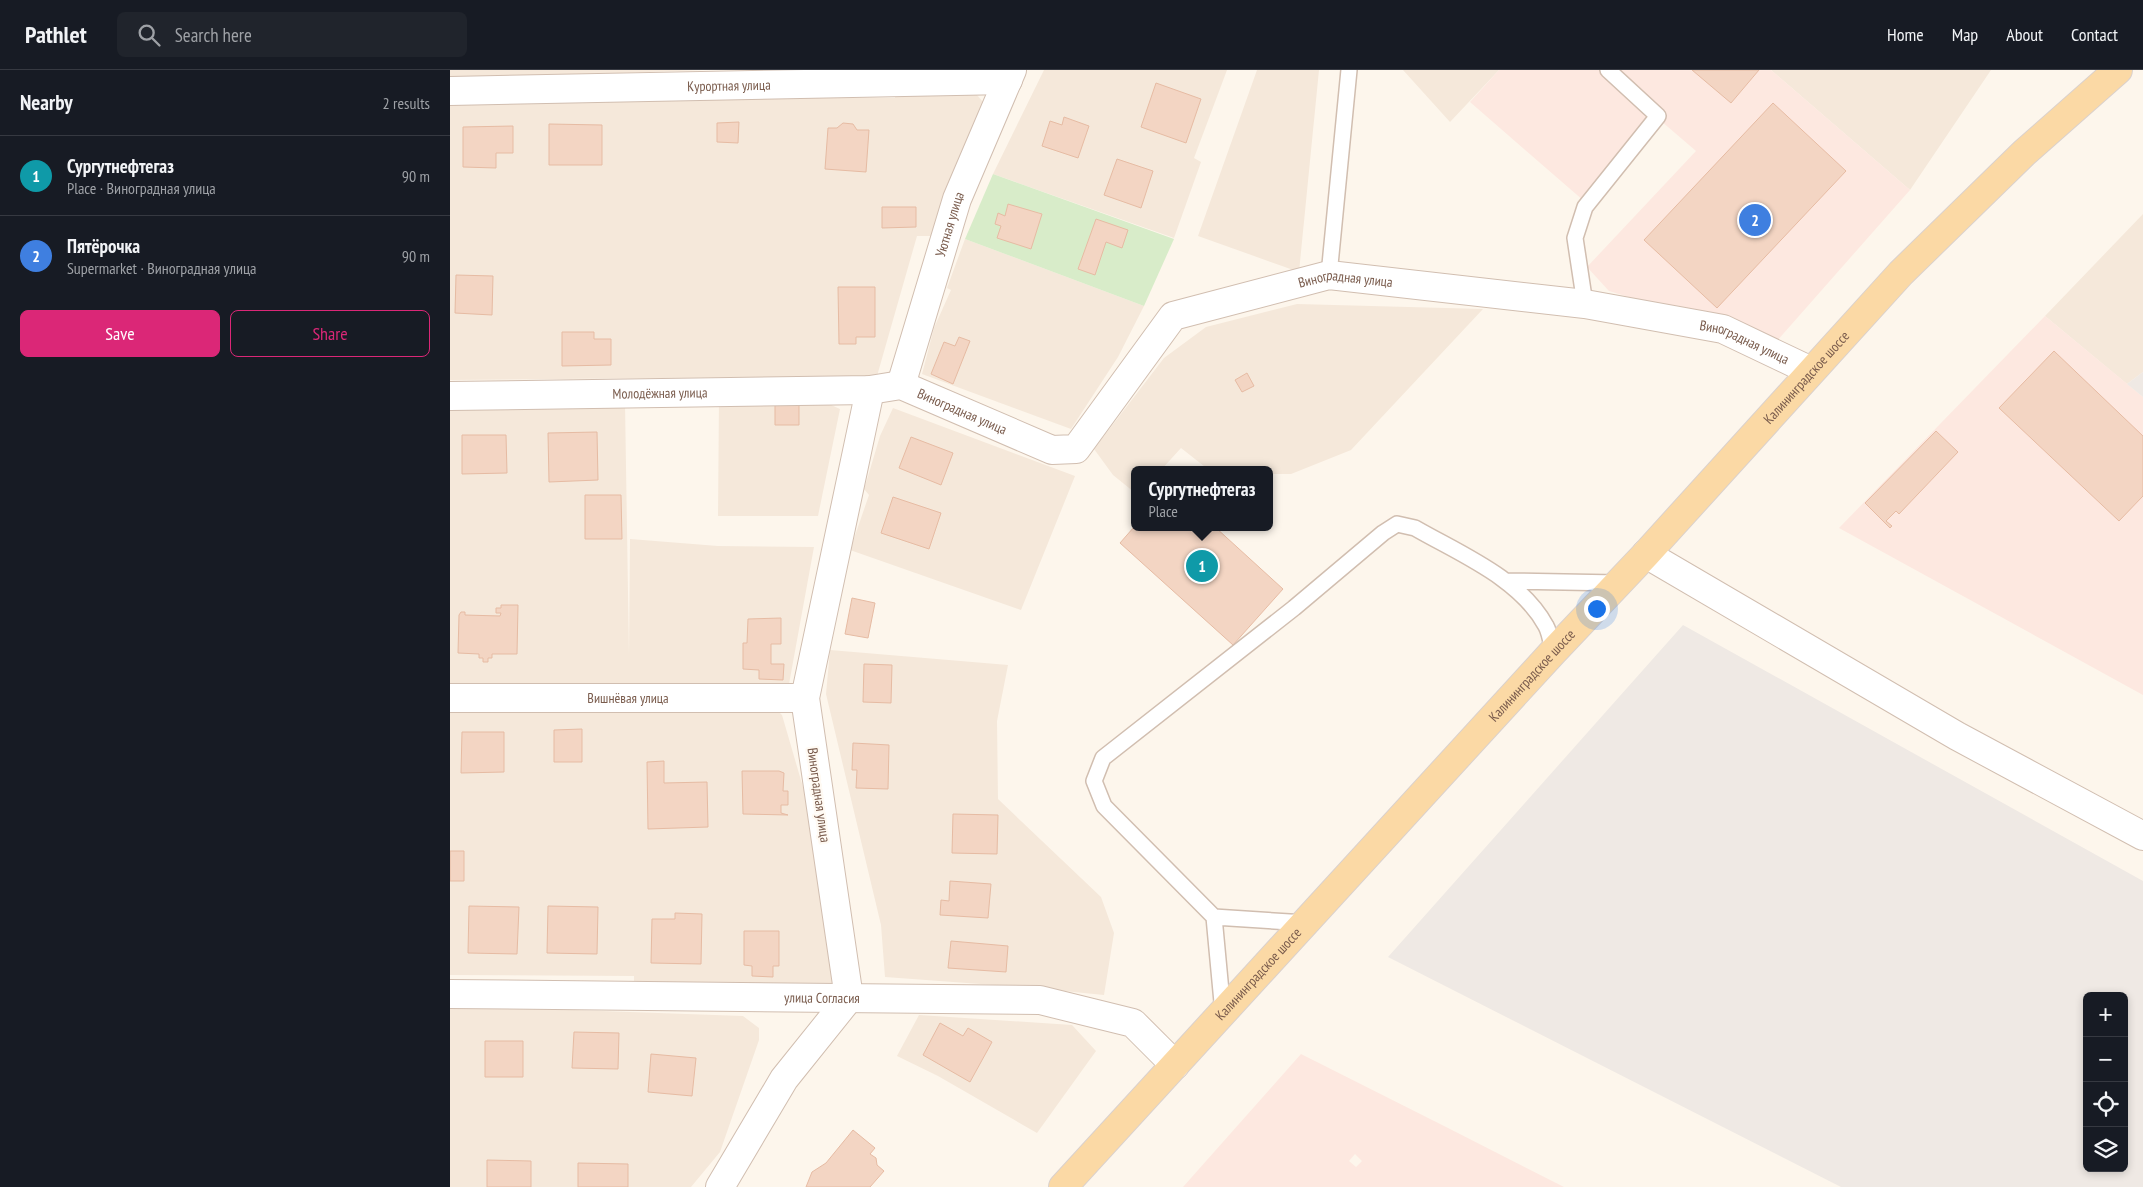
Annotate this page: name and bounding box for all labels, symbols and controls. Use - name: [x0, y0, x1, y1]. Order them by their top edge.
- search box: [117, 12, 467, 57]
- text: Pathlet: [25, 19, 87, 50]
- icon: search: [135, 21, 163, 49]
- text: Search here: [175, 23, 252, 47]
- text: Home: [1887, 23, 1924, 46]
- text: Map: [1952, 23, 1978, 46]
- text: About: [2006, 23, 2043, 46]
- text: Contact: [2071, 23, 2118, 46]
- street label: Курортная улица: [687, 76, 771, 95]
- text: Nearby: [20, 89, 73, 116]
- text: 2 results: [383, 93, 430, 113]
- text: Сургутнефтегаз: [67, 154, 174, 178]
- text: 1: [32, 166, 40, 186]
- text: 90 m: [402, 166, 430, 186]
- text: Place · Виноградная улица: [67, 178, 216, 198]
- street label: Уютная улица: [931, 189, 968, 259]
- pin: 2: [1739, 201, 1771, 239]
- text: Пятёрочка: [67, 234, 140, 258]
- text: 2: [32, 246, 40, 266]
- text: 90 m: [402, 246, 430, 266]
- text: Supermarket · Виноградная улица: [67, 258, 256, 278]
- street label: Виноградная улица: [1296, 266, 1394, 292]
- button: Save: [20, 310, 220, 357]
- button: Share: [230, 310, 430, 357]
- street label: Виноградная улица: [1698, 316, 1792, 368]
- street label: Калининградское шоссе: [1759, 327, 1853, 428]
- street label: Молодёжная улица: [612, 383, 708, 403]
- street label: Виноградная улица: [915, 384, 1010, 439]
- popup: [1131, 466, 1273, 531]
- text: Сургутнефтегаз: [1149, 477, 1255, 501]
- text: Place: [1149, 501, 1178, 521]
- pin: 1: [1186, 547, 1218, 585]
- your location: [1584, 596, 1610, 622]
- street label: Калининградское шоссе: [1485, 625, 1579, 725]
- street label: Вишнёвая улица: [587, 689, 669, 707]
- street label: Виноградная улица: [803, 746, 835, 844]
- street label: Калининградское шоссе: [1211, 924, 1305, 1024]
- street label: улица Согласия: [784, 988, 860, 1007]
- map controls: [2083, 992, 2128, 1172]
- button: +: [2083, 992, 2128, 1037]
- button: −: [2083, 1037, 2128, 1082]
- button: locate: [2083, 1082, 2128, 1127]
- button: layers: [2083, 1127, 2128, 1172]

